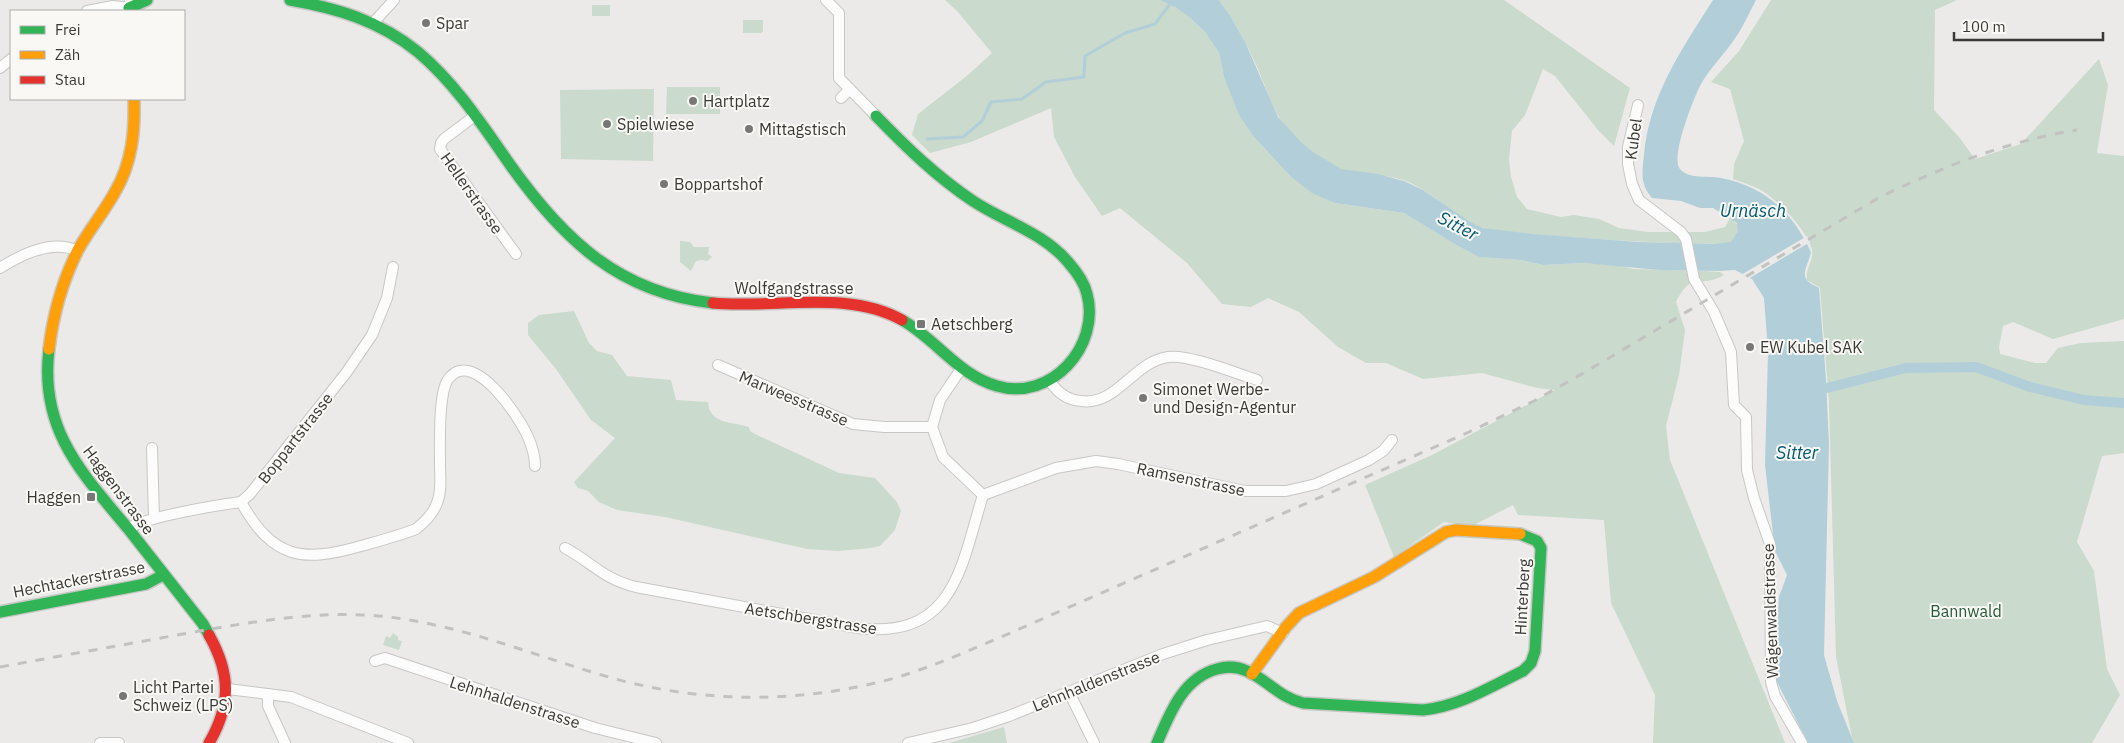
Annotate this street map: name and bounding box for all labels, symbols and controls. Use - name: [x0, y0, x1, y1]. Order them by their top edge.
- legend: [10, 10, 185, 100]
- scale bar: [1954, 10, 2103, 42]
- place label: Spar: [436, 13, 469, 33]
- marker: Spar: [420, 17, 432, 29]
- text: 100 m: [1962, 17, 2006, 36]
- text: Frei: [55, 20, 81, 39]
- text: Zäh: [55, 45, 80, 64]
- text: Stau: [55, 70, 86, 89]
- place label: Hartplatz: [703, 91, 770, 111]
- marker: Hartplatz: [687, 95, 699, 107]
- place label: Spielwiese: [617, 114, 694, 134]
- street label: Kubel: [1620, 117, 1646, 161]
- marker: Spielwiese: [601, 118, 613, 130]
- place label: Mittagstisch: [759, 119, 846, 139]
- marker: Mittagstisch: [743, 123, 755, 135]
- street label: Hellerstrasse: [436, 148, 508, 238]
- place label: Boppartshof: [674, 174, 763, 194]
- marker: Boppartshof: [658, 178, 670, 190]
- water label: Urnäsch: [1720, 199, 1786, 222]
- water label: Sitter: [1434, 206, 1483, 246]
- street label: Wolfgangstrasse: [735, 278, 854, 298]
- place label: Aetschberg: [931, 314, 1013, 334]
- marker: Aetschberg: [915, 318, 927, 330]
- place label: EW Kubel SAK: [1760, 337, 1862, 357]
- marker: EW Kubel SAK: [1744, 341, 1756, 353]
- street label: Marweesstrasse: [736, 366, 852, 430]
- place label: Simonet Werbe- und Design-Agentur: [1153, 379, 1296, 417]
- street label: Boppartstrasse: [253, 388, 337, 487]
- marker: Simonet Werbe- und Design-Agentur: [1137, 392, 1149, 404]
- street label: Haggenstrasse: [79, 441, 159, 539]
- water label: Sitter: [1776, 441, 1819, 464]
- street label: Ramsenstrasse: [1135, 458, 1247, 500]
- place label: Haggen: [26, 487, 81, 507]
- marker: Haggen: [85, 491, 97, 503]
- street label: Wägenwaldstrasse: [1758, 543, 1782, 679]
- street label: Hechtackerstrasse: [11, 556, 147, 602]
- street label: Hinterberg: [1510, 558, 1534, 636]
- street label: Aetschbergstrasse: [743, 598, 879, 638]
- park label: Bannwald: [1930, 601, 2002, 621]
- street label: Lehnhaldenstrasse: [1029, 646, 1163, 716]
- street label: Lehnhaldenstrasse: [447, 671, 583, 733]
- place label: Licht Partei Schweiz (LPS): [133, 677, 233, 715]
- marker: Licht Partei Schweiz (LPS): [117, 690, 129, 702]

